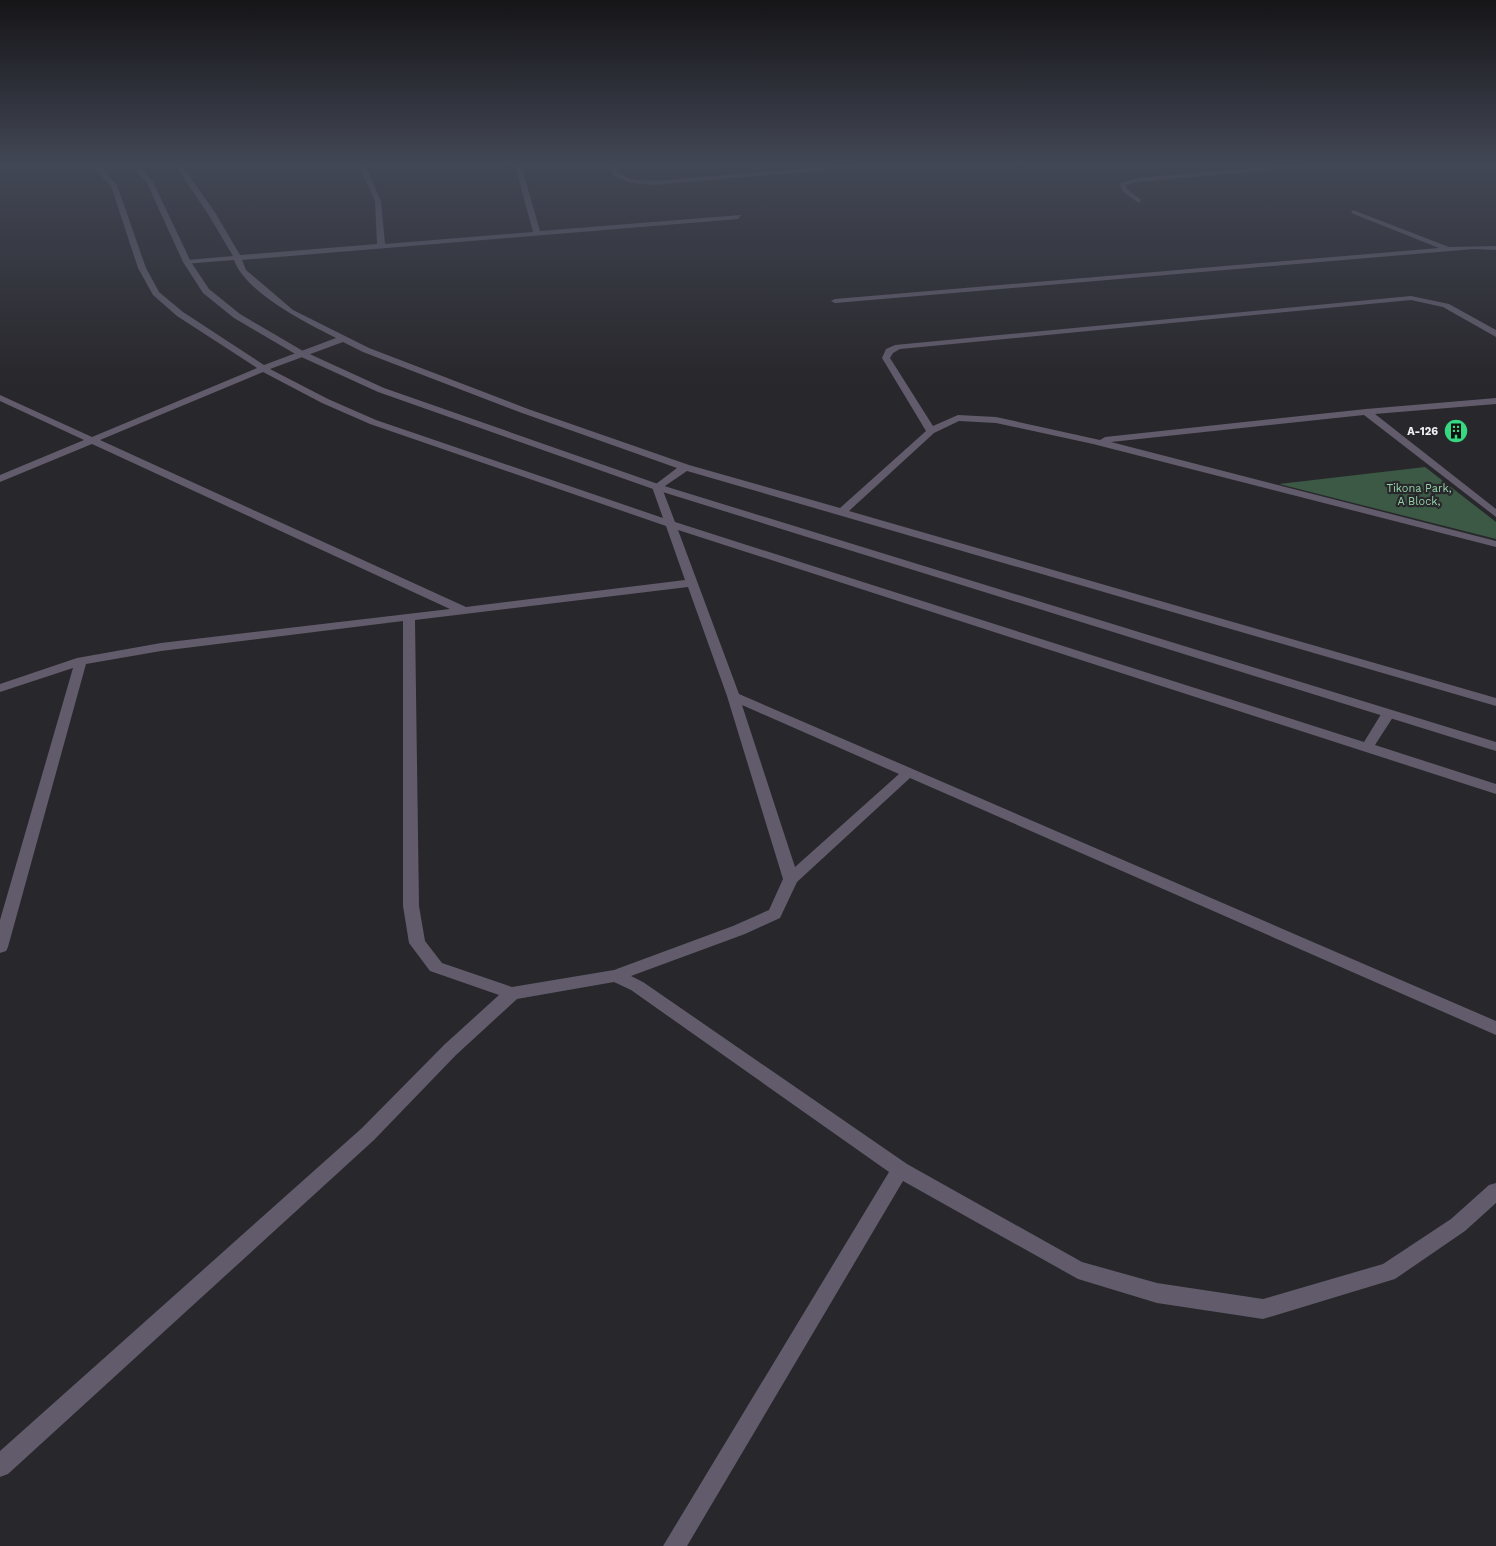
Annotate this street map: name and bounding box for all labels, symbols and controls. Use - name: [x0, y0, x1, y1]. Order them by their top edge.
- building icon: A-126: [1443, 418, 1469, 444]
- place label: A-126: [1407, 425, 1438, 438]
- park label: Tikona Park, A Block,: [1386, 482, 1452, 508]

